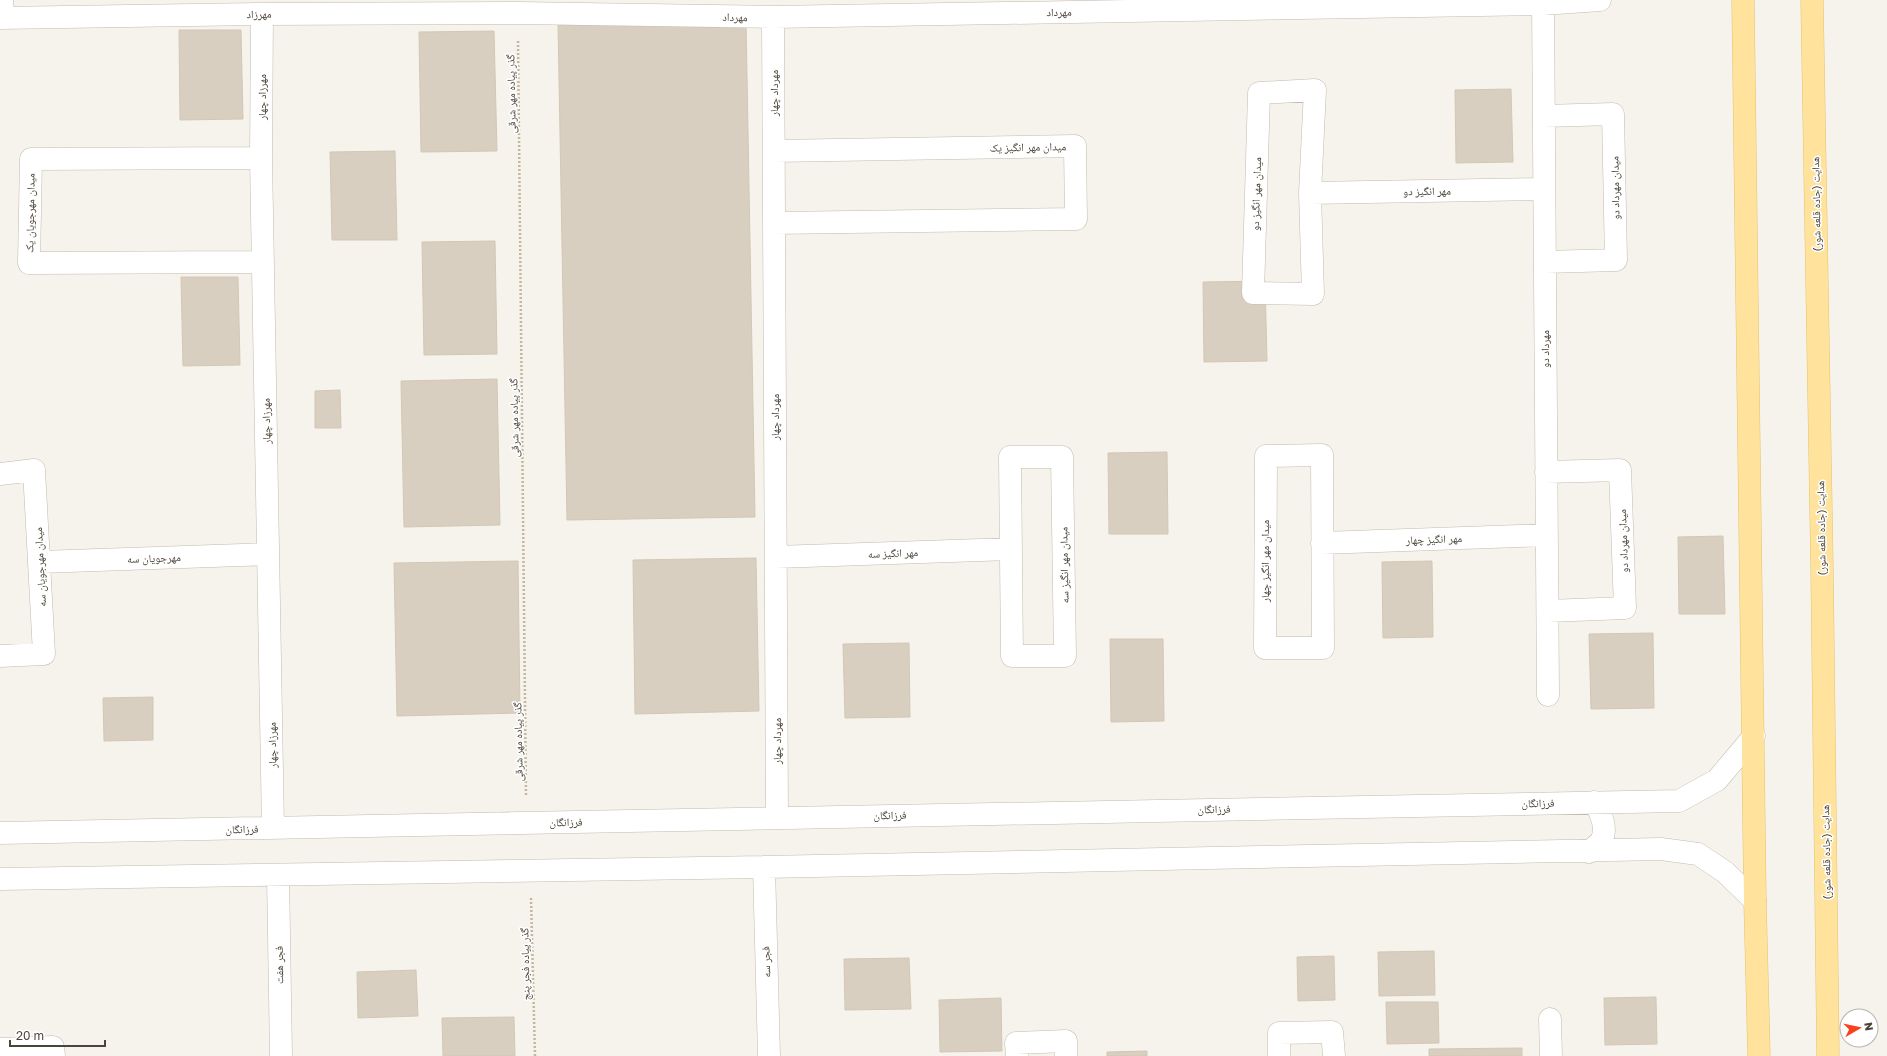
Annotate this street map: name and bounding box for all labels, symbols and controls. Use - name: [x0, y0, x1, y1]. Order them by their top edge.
- street label: مهرداد: [1046, 5, 1072, 18]
- street label: مهرزاد: [246, 7, 272, 20]
- street label: مهرداد: [722, 10, 748, 23]
- street label: گذر پیاده مهر شرقی: [503, 54, 519, 134]
- street label: مهرداد چهار: [767, 70, 781, 117]
- street label: مهرزاد چهار: [255, 74, 269, 121]
- street label: میدان مهر انگیز یک: [990, 139, 1066, 155]
- street label: میدان مهرداد دو: [1607, 156, 1623, 220]
- street label: هدایت (جاده قلعه شور): [1808, 156, 1823, 252]
- street label: میدان مهر انگیز دو: [1248, 157, 1264, 231]
- street label: میدان مهرجویان یک: [22, 173, 38, 253]
- street label: مهر انگیز دو: [1403, 184, 1451, 198]
- street label: مهرداد دو: [1538, 330, 1551, 368]
- street label: گذر پیاده مهر شرقی: [506, 378, 522, 458]
- street label: مهرداد چهار: [768, 394, 782, 441]
- street label: مهرزاد چهار: [259, 398, 273, 445]
- street label: هدایت (جاده قلعه شور): [1813, 480, 1828, 576]
- street label: میدان مهرداد دو: [1615, 509, 1631, 573]
- street label: میدان مهر انگیز چهار: [1258, 520, 1272, 603]
- street label: میدان مهرجویان سه: [31, 527, 49, 607]
- street label: میدان مهر انگیز سه: [1056, 527, 1072, 603]
- street label: مهر انگیز چهار: [1405, 531, 1462, 547]
- street label: مهر انگیز سه: [868, 545, 918, 560]
- street label: مهرجویان سه: [127, 550, 181, 566]
- street label: گذر پیاده مهر شرقی: [510, 702, 526, 782]
- street label: مهرداد چهار: [770, 718, 784, 765]
- street label: مهرزاد چهار: [265, 722, 279, 769]
- street label: فرزانگان: [1521, 796, 1555, 810]
- street label: فرزانگان: [1197, 802, 1231, 816]
- street label: هدایت (جاده قلعه شور): [1818, 804, 1833, 900]
- street label: فرزانگان: [873, 808, 907, 822]
- street label: فرزانگان: [549, 815, 583, 829]
- street label: فرزانگان: [225, 822, 259, 836]
- street label: گذر پیاده فجر پنج: [517, 927, 533, 1000]
- street label: فجر هفت: [272, 946, 285, 984]
- street label: فجر سه: [758, 946, 773, 978]
- north arrow: [1839, 1008, 1879, 1048]
- text: N: [1862, 1021, 1876, 1032]
- scale bar: [10, 1022, 105, 1048]
- text: 20 m: [16, 1028, 44, 1043]

